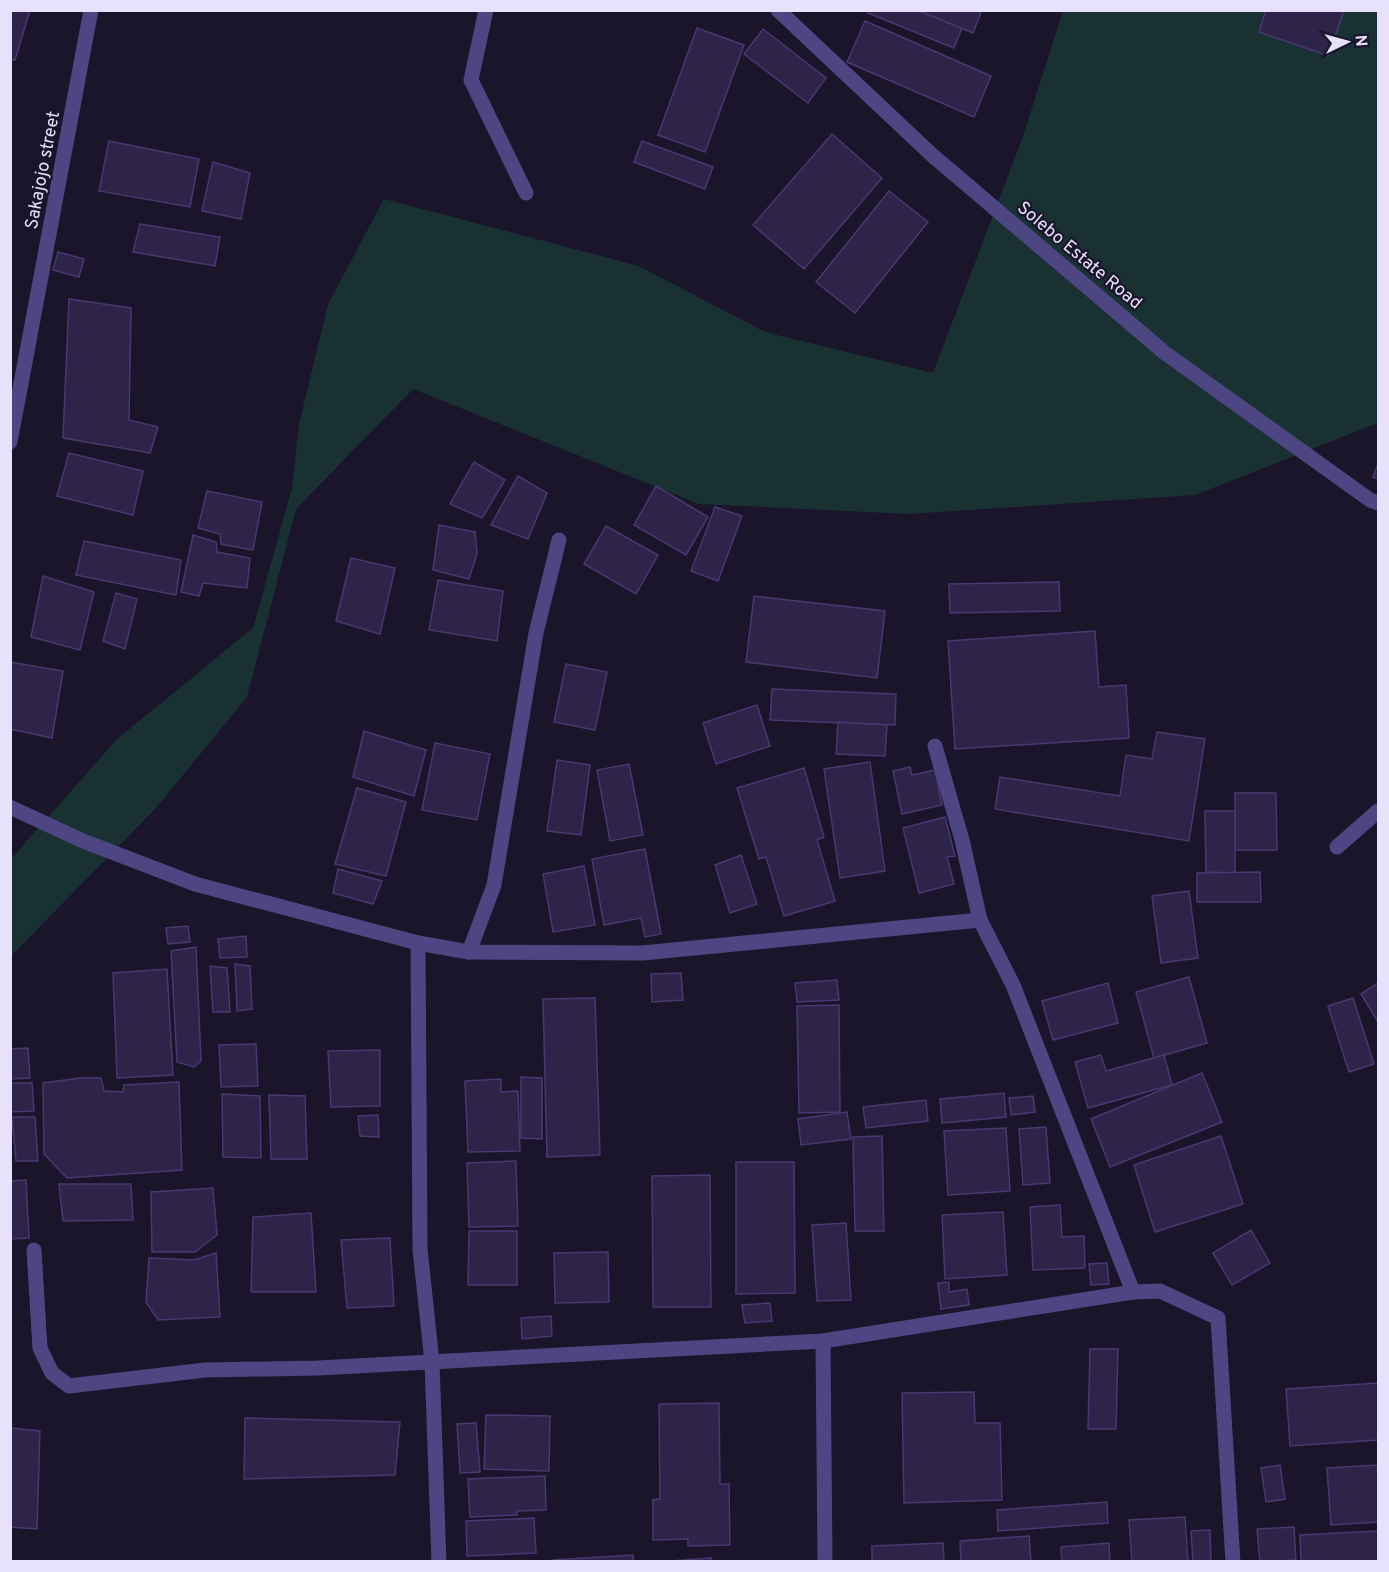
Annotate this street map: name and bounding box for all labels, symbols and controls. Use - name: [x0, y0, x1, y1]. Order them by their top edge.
- north arrow: [1317, 12, 1377, 72]
- text: N: [1349, 34, 1370, 47]
- street label: Sakajojo street: [21, 109, 66, 231]
- street label: Solebo Estate Road: [1012, 197, 1146, 315]

